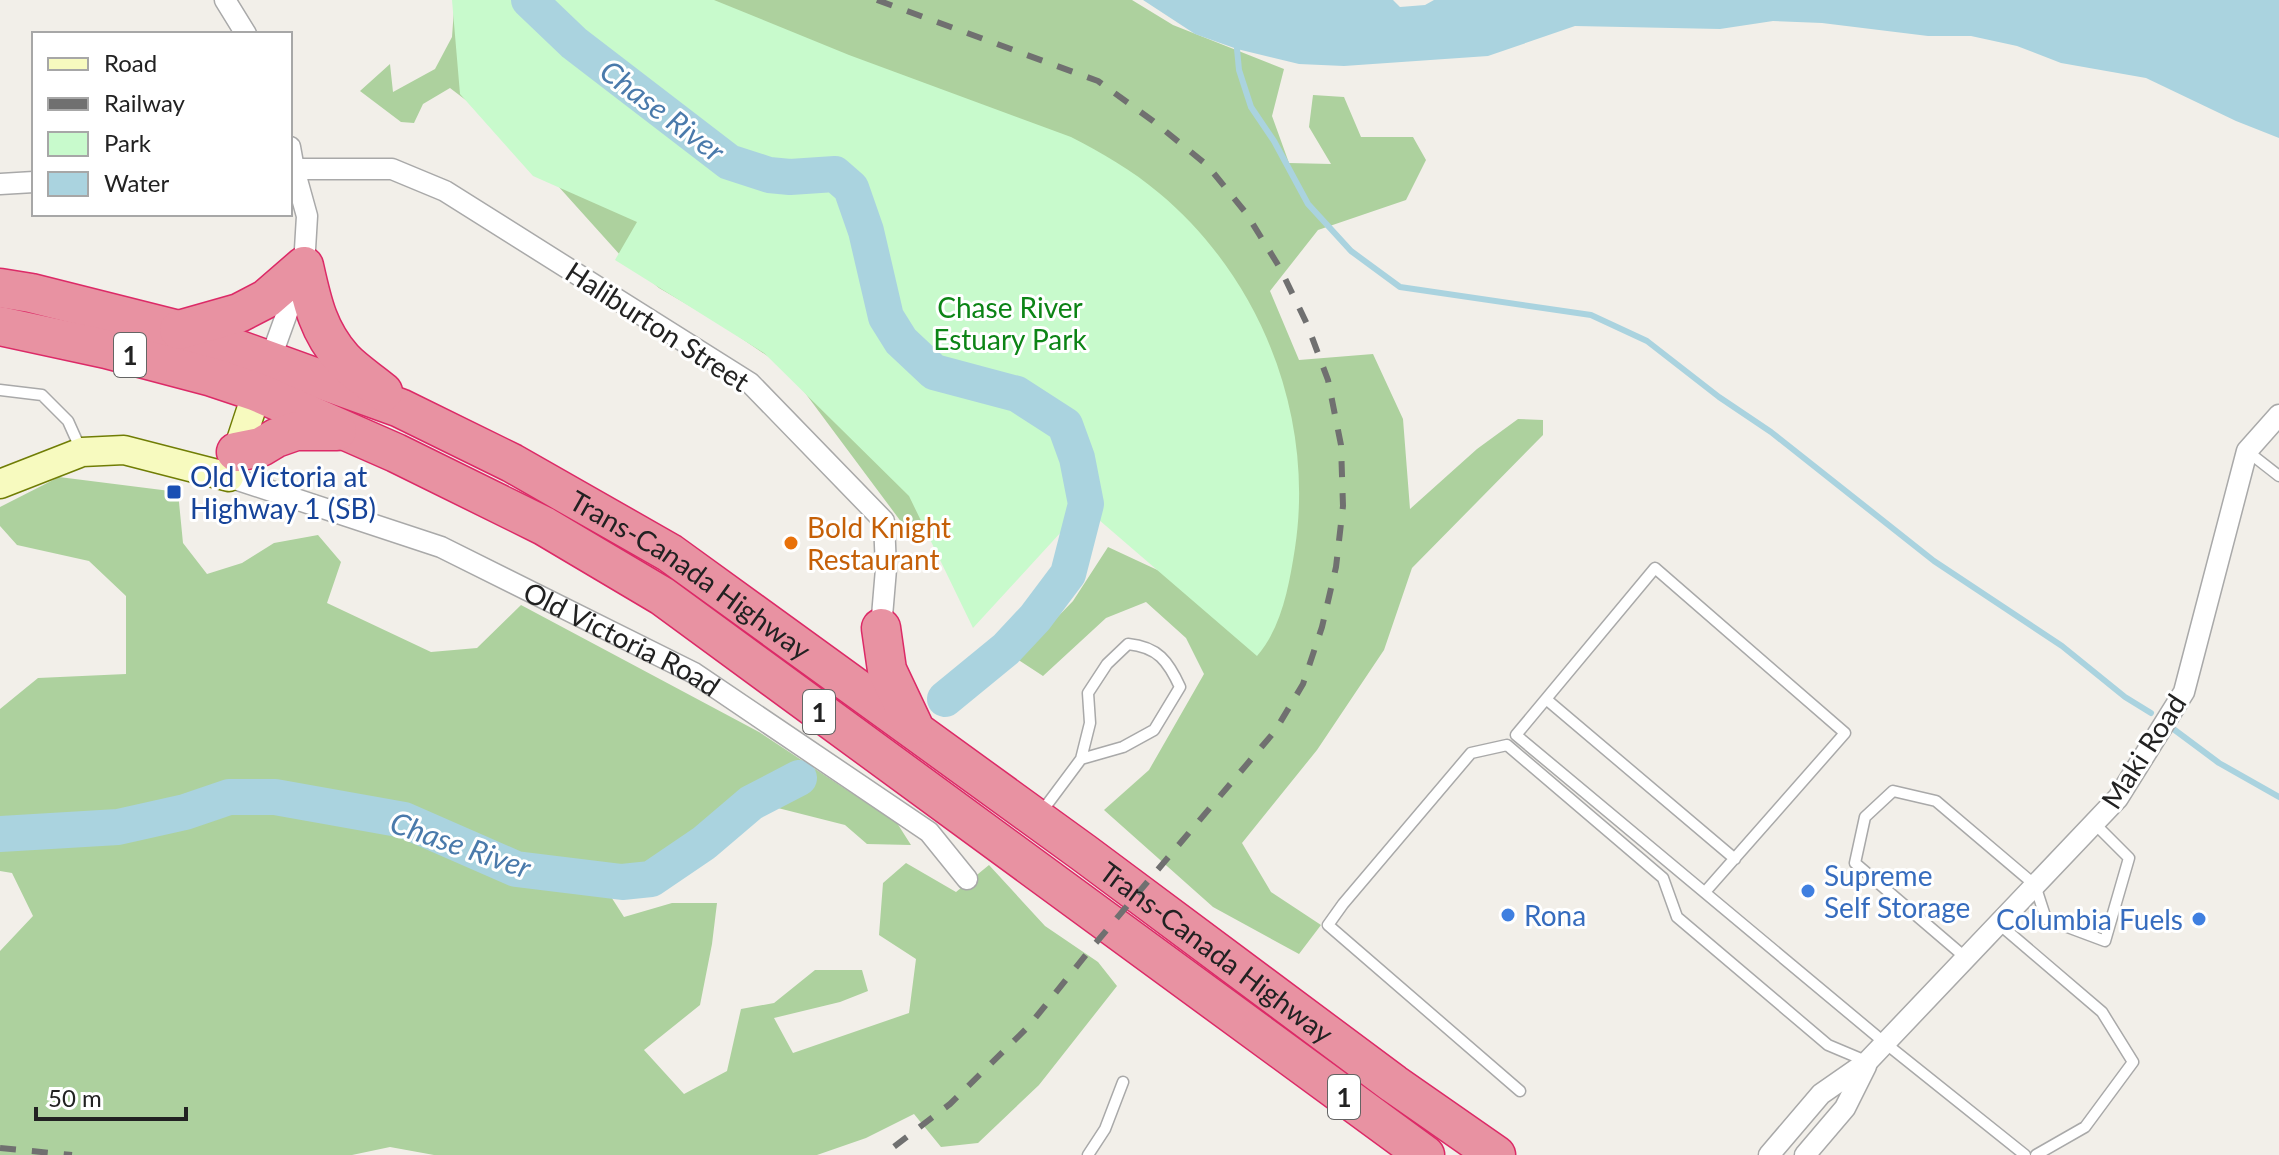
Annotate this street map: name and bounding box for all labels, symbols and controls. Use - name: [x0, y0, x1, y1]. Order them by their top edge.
- legend: [32, 32, 292, 216]
- text: Road: [104, 48, 157, 77]
- water label: Chase River: [594, 52, 733, 169]
- text: Railway: [104, 88, 186, 117]
- text: Park: [104, 128, 152, 157]
- text: Water: [104, 168, 169, 197]
- street label: Haliburton Street: [560, 254, 756, 398]
- park label: Chase River Estuary Park: [933, 290, 1087, 356]
- road number: 1: [114, 333, 146, 377]
- place label: Old Victoria at Highway 1 (SB): [190, 459, 376, 525]
- marker: Old Victoria at Highway 1 (SB): [165, 483, 183, 501]
- street label: Trans-Canada Highway: [564, 483, 818, 667]
- place label: Bold Knight Restaurant: [807, 510, 951, 576]
- marker: Bold Knight Restaurant: [782, 534, 800, 552]
- street label: Old Victoria Road: [518, 574, 727, 703]
- street label: Maki Road: [2093, 687, 2193, 815]
- road number: 1: [803, 690, 835, 734]
- water label: Chase River: [386, 803, 537, 885]
- street label: Trans-Canada Highway: [1094, 854, 1341, 1050]
- place label: Supreme Self Storage: [1824, 858, 1970, 924]
- marker: Supreme Self Storage: [1799, 882, 1817, 900]
- place label: Rona: [1524, 898, 1586, 932]
- place label: Columbia Fuels: [1996, 902, 2183, 936]
- marker: Rona: [1499, 906, 1517, 924]
- marker: Columbia Fuels: [2190, 910, 2208, 928]
- scale bar: [36, 1071, 186, 1121]
- road number: 1: [1328, 1075, 1360, 1119]
- text: 50 m: [48, 1083, 102, 1112]

